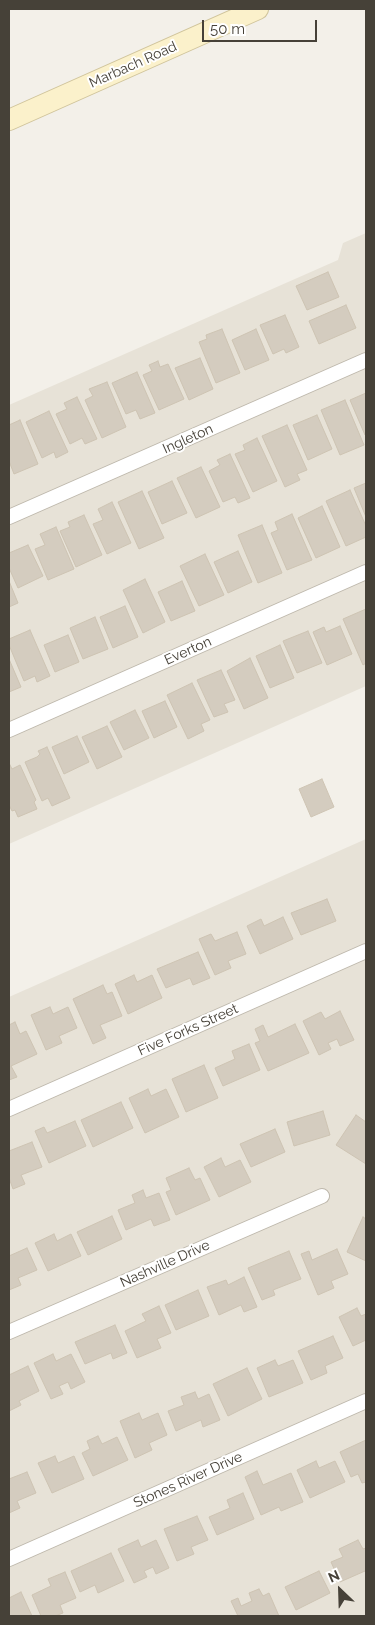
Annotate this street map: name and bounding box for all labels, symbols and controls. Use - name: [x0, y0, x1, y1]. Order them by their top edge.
- scale bar: [205, 10, 320, 42]
- text: 50 m: [210, 20, 245, 38]
- street label: Marbach Road: [87, 38, 179, 92]
- street label: Ingleton: [160, 420, 216, 458]
- street label: Everton: [162, 633, 214, 669]
- street label: Five Forks Street: [135, 1000, 241, 1060]
- street label: Nashville Drive: [118, 1237, 212, 1291]
- street label: Stones River Drive: [131, 1448, 245, 1512]
- north arrow: [315, 1565, 365, 1615]
- text: N: [326, 1567, 342, 1586]

